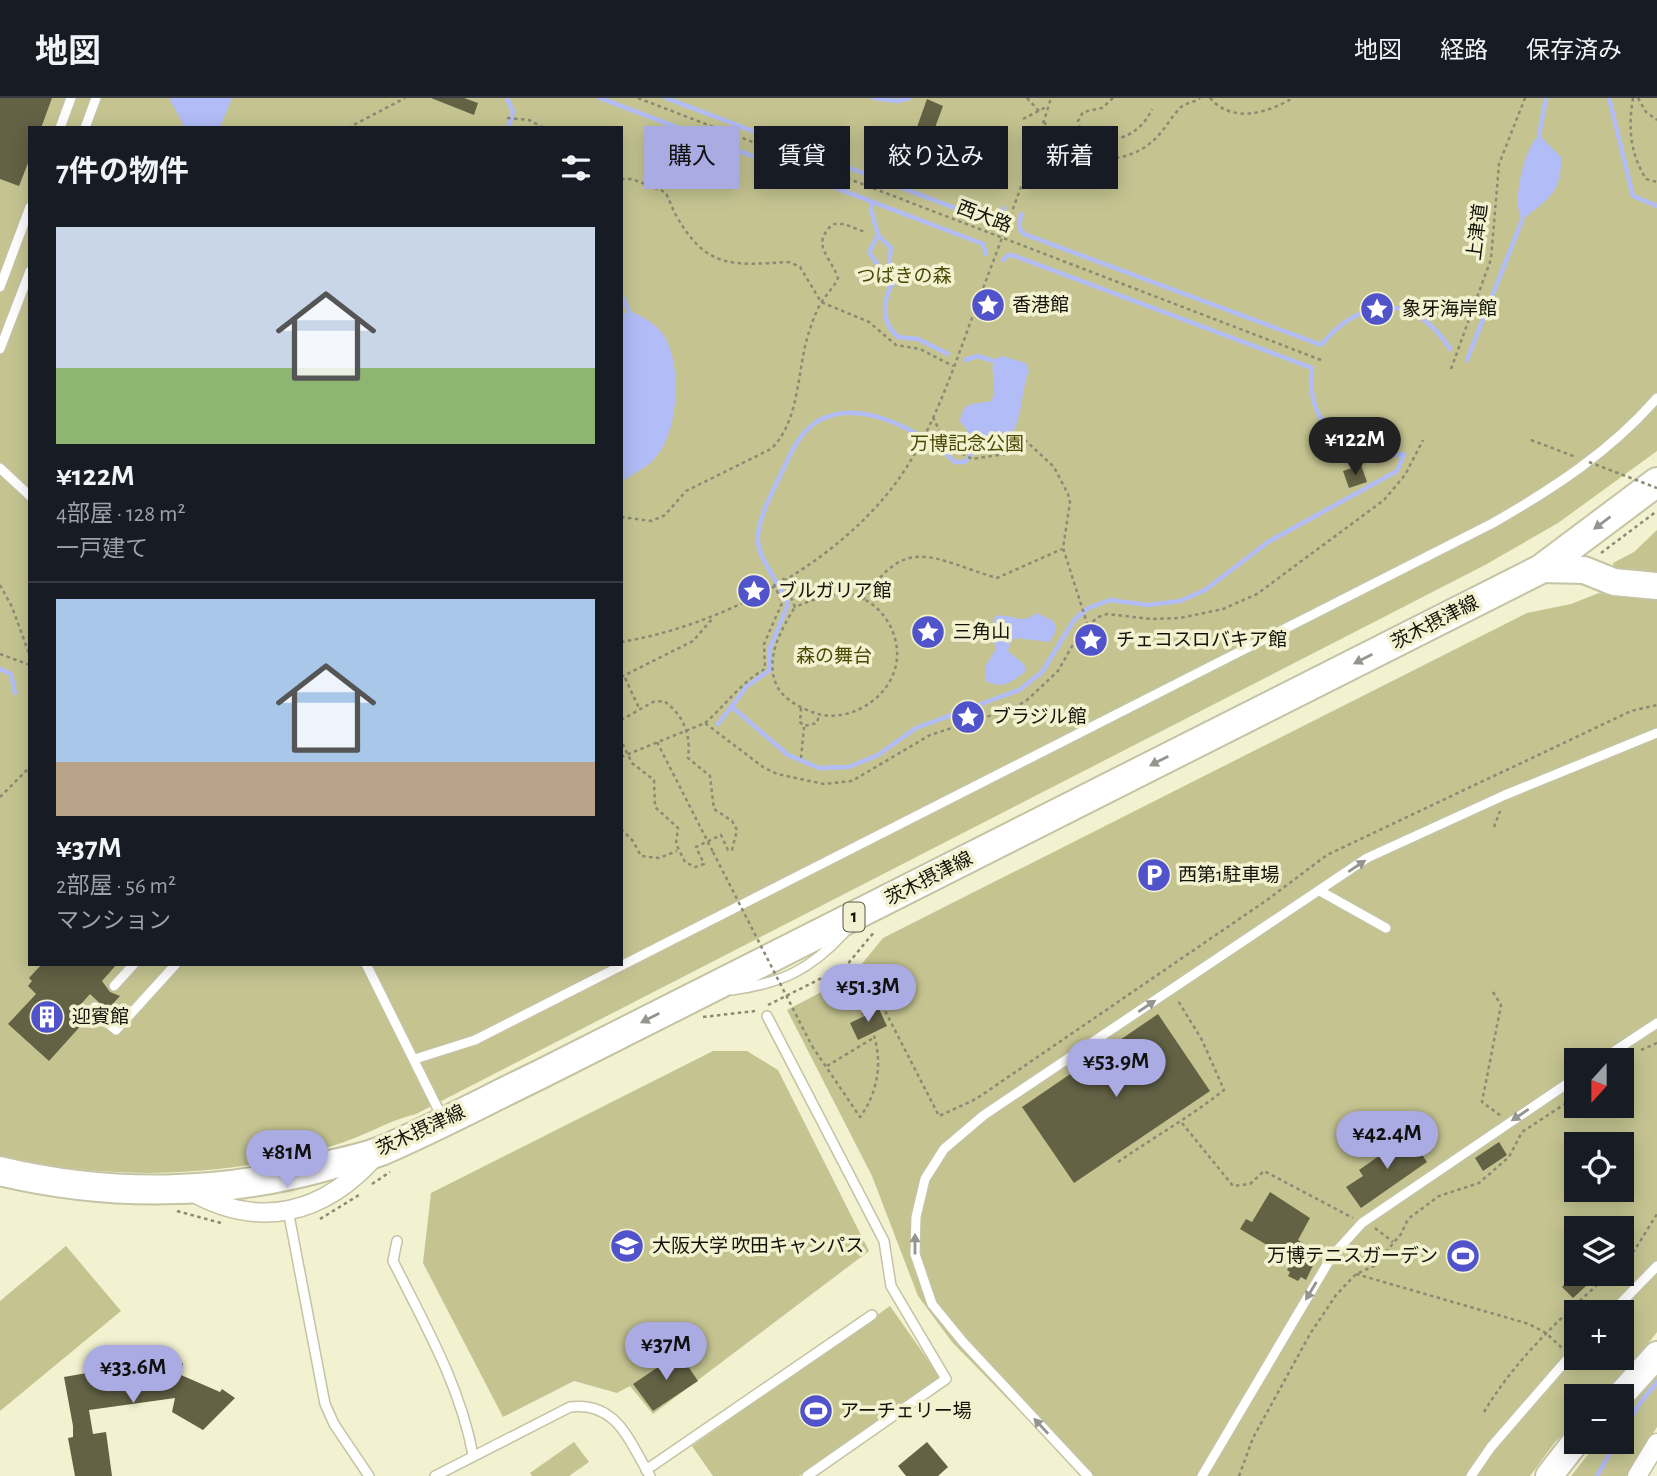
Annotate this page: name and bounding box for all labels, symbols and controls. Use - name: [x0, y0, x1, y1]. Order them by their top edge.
- text: 地図: [35, 36, 101, 69]
- text: 地図: [1354, 39, 1402, 63]
- text: 経路: [1440, 39, 1488, 63]
- text: 保存済み: [1526, 39, 1622, 63]
- chip: 購入: [644, 126, 740, 189]
- chip: 賃貸: [754, 126, 850, 189]
- chip: 絞り込み: [864, 126, 1008, 189]
- chip: 新着: [1022, 126, 1118, 189]
- icon: filters: [557, 149, 595, 187]
- text: 7件の物件: [56, 157, 189, 187]
- street label: 西大路: [954, 197, 1014, 236]
- street label: 上津道: [1464, 202, 1491, 261]
- park label: つばきの森: [856, 265, 952, 286]
- icon: home: [263, 273, 389, 399]
- place icon: 香港館: [969, 286, 1007, 324]
- place icon: 象牙海岸館: [1358, 290, 1396, 328]
- place label: 香港館: [1012, 294, 1069, 315]
- place label: 象牙海岸館: [1402, 298, 1497, 319]
- pin: ¥122M: [1306, 418, 1404, 477]
- text: ¥122M: [1325, 428, 1385, 451]
- park label: 万博記念公園: [910, 433, 1024, 454]
- text: ¥122M: [56, 461, 135, 491]
- text: 4部屋 · 128 m²: [56, 503, 185, 526]
- one-way arrow: [1594, 516, 1612, 531]
- text: 一戸建て: [56, 538, 148, 561]
- place icon: ブルガリア館: [735, 572, 773, 610]
- place label: ブルガリア館: [778, 580, 891, 601]
- street label: 茨木摂津線: [1388, 592, 1482, 653]
- place icon: 三角山: [909, 613, 947, 651]
- place label: 三角山: [953, 621, 1010, 642]
- place icon: チェコスロバキア館: [1072, 621, 1110, 659]
- place label: チェコスロバキア館: [1116, 630, 1287, 650]
- icon: home: [263, 645, 389, 771]
- park label: 森の舞台: [796, 645, 872, 666]
- one-way arrow: [1353, 654, 1373, 665]
- place icon: ブラジル館: [949, 698, 987, 736]
- place label: ブラジル館: [992, 706, 1087, 727]
- one-way arrow: [1149, 755, 1169, 766]
- text: ¥37M: [56, 833, 122, 863]
- street label: 茨木摂津線: [882, 848, 976, 909]
- parking icon: 西第1駐車場: [1135, 856, 1173, 894]
- one-way arrow: [1347, 860, 1366, 873]
- place label: 西第1駐車場: [1178, 864, 1280, 885]
- text: 2部屋 · 56 m²: [56, 875, 176, 898]
- road number: 1: [844, 902, 864, 932]
- text: マンション: [56, 910, 171, 933]
- pin: ¥51.3M: [811, 964, 925, 1024]
- text: ¥51.3M: [836, 975, 900, 998]
- building icon: 迎賓館: [28, 998, 66, 1036]
- one-way arrow: [1138, 1000, 1157, 1013]
- place label: 迎賓館: [72, 1006, 129, 1027]
- one-way arrow: [640, 1012, 660, 1024]
- pin: ¥53.9M: [1059, 1040, 1173, 1099]
- north arrow: [1564, 1048, 1634, 1118]
- map controls: [1564, 1048, 1634, 1454]
- text: ¥53.9M: [1083, 1050, 1149, 1073]
- street label: 茨木摂津線: [374, 1101, 468, 1160]
- one-way arrow: [1510, 1109, 1530, 1122]
- pin: ¥42.4M: [1330, 1112, 1444, 1171]
- text: ¥42.4M: [1352, 1122, 1422, 1145]
- pin: ¥81M: [246, 1130, 328, 1190]
- button: locate: [1564, 1132, 1634, 1202]
- text: ¥81M: [262, 1141, 312, 1164]
- button: layers: [1564, 1216, 1634, 1286]
- school or university icon: 大阪大学 吹田キャンパス: [608, 1227, 646, 1265]
- one-way arrow: [909, 1232, 921, 1254]
- place label: 大阪大学 吹田キャンパス: [652, 1235, 864, 1256]
- sports icon: 万博テニスガーデン: [1444, 1237, 1482, 1275]
- place label: 万博テニスガーデン: [1267, 1245, 1438, 1266]
- one-way arrow: [1305, 1281, 1318, 1300]
- button: +: [1564, 1300, 1634, 1370]
- pin: ¥37M: [625, 1322, 707, 1382]
- text: ¥37M: [641, 1333, 691, 1356]
- pin: ¥33.6M: [76, 1346, 190, 1405]
- text: ¥33.6M: [100, 1356, 166, 1379]
- button: −: [1564, 1384, 1634, 1454]
- sports icon: アーチェリー場: [797, 1392, 835, 1430]
- place label: アーチェリー場: [840, 1401, 972, 1421]
- one-way arrow: [1034, 1418, 1050, 1435]

